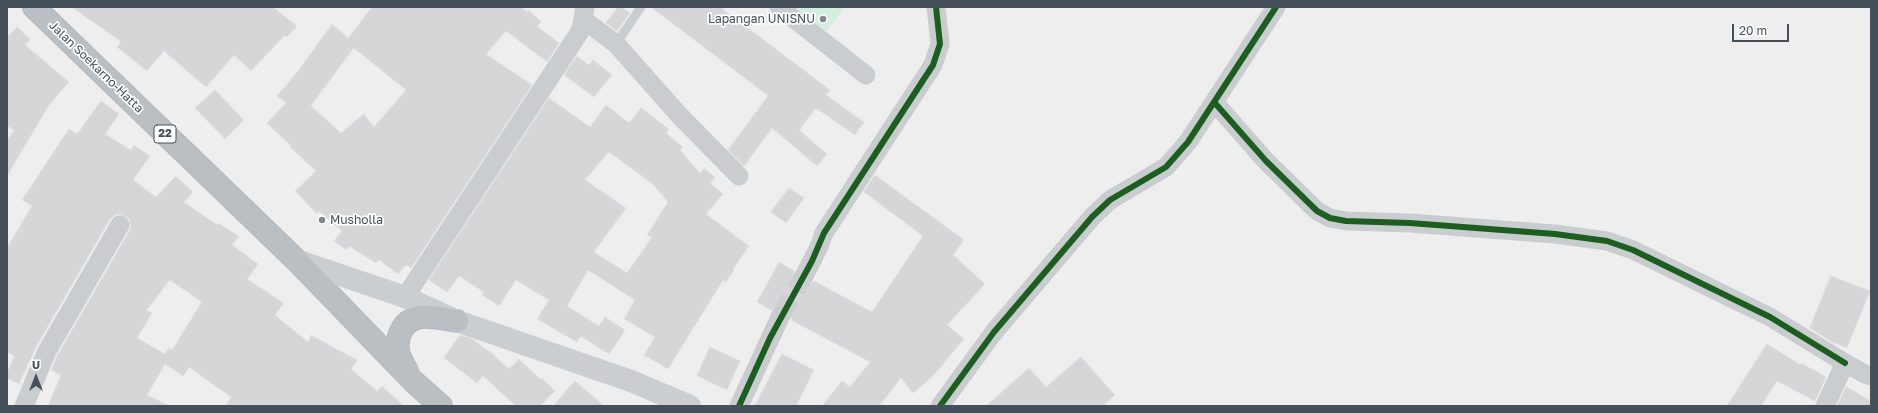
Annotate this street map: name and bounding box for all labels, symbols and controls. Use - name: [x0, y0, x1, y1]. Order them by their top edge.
- place label: Lapangan UNISNU: [708, 12, 815, 26]
- marker: Lapangan UNISNU: [818, 14, 828, 24]
- scale bar: [1734, 16, 1791, 42]
- street label: Jalan Soekarno-Hatta: [46, 18, 146, 116]
- text: 20 m: [1739, 23, 1767, 38]
- road number: 22: [154, 125, 176, 143]
- place label: Musholla: [330, 213, 383, 227]
- marker: Musholla: [317, 215, 327, 225]
- north arrow: [16, 357, 56, 397]
- text: U: [32, 358, 40, 371]

